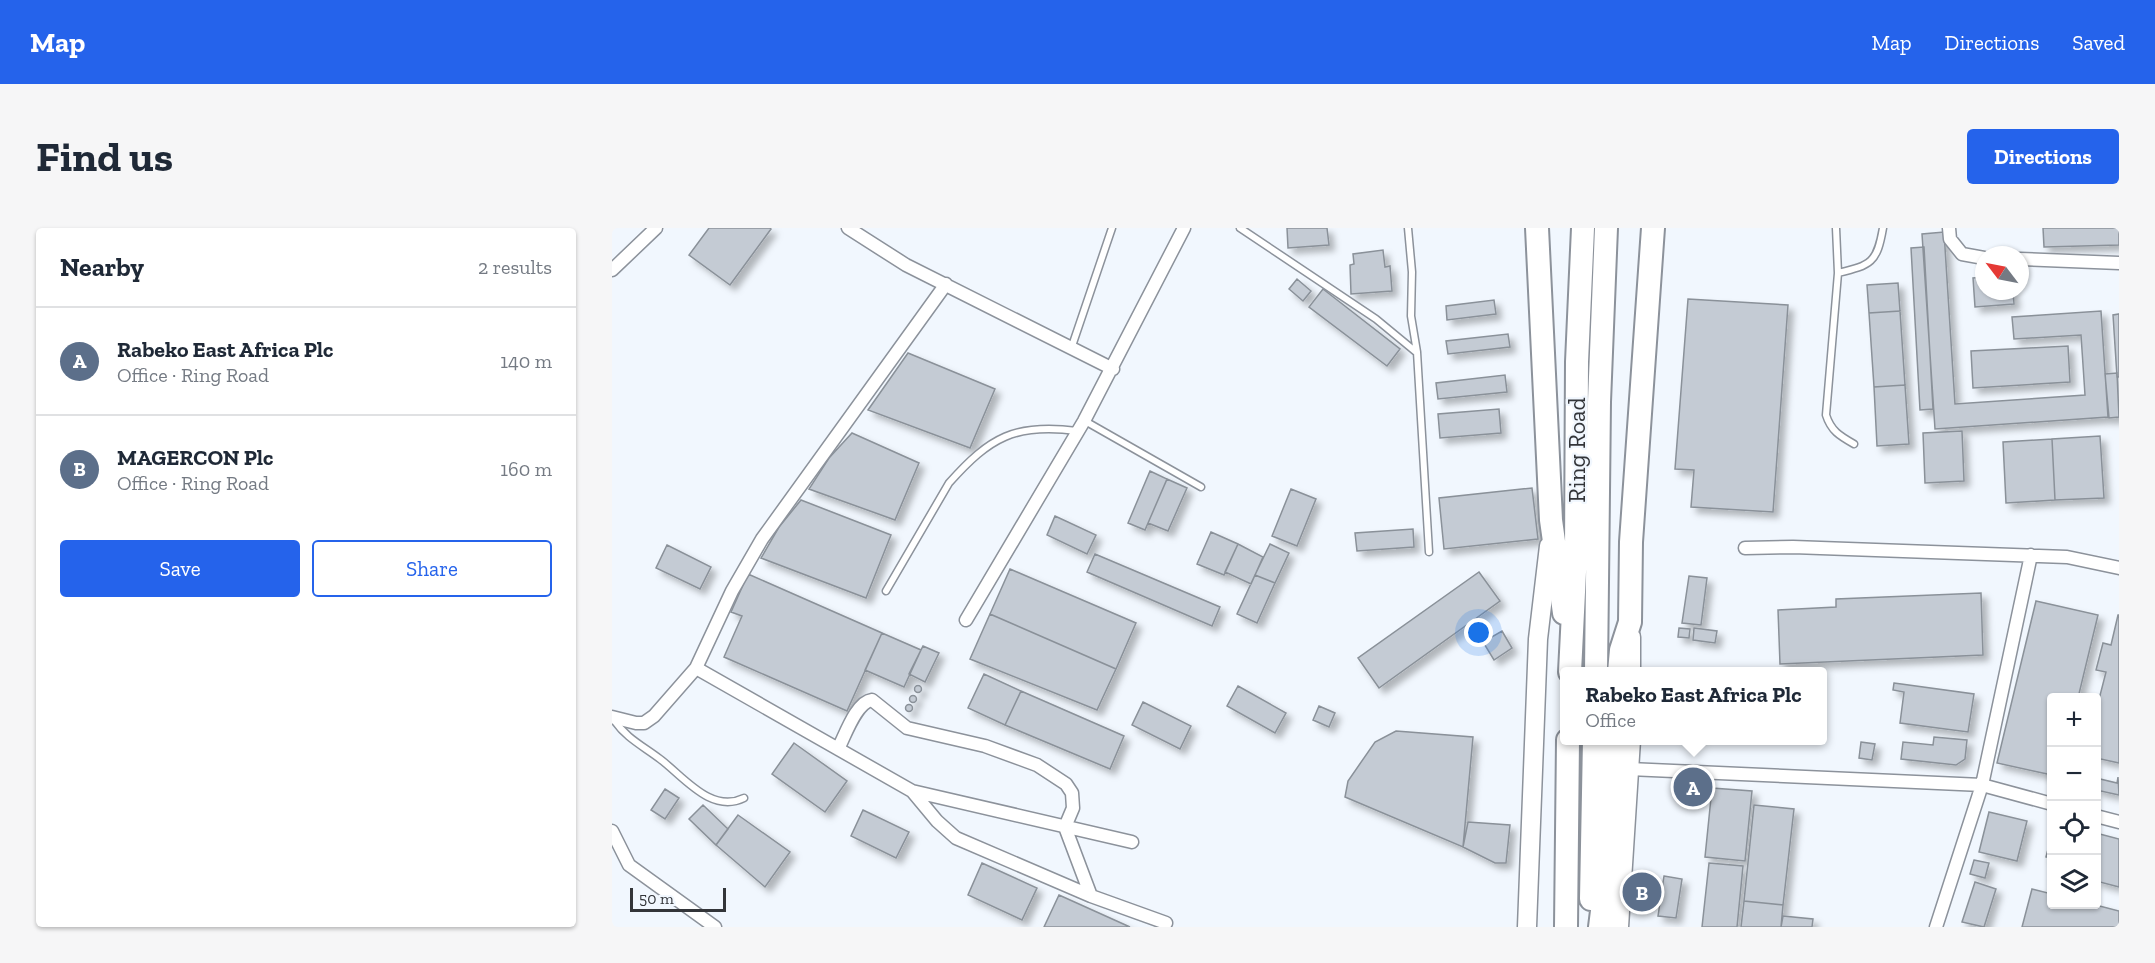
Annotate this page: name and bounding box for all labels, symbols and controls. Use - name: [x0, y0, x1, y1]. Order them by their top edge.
- text: Map: [30, 26, 85, 59]
- text: Map: [1872, 30, 1912, 55]
- text: Directions: [1945, 30, 2039, 55]
- text: Saved: [2072, 30, 2125, 55]
- button: Directions: [1967, 129, 2119, 184]
- text: Find us: [36, 131, 173, 182]
- north arrow: [1975, 246, 2029, 300]
- text: Nearby: [60, 251, 144, 283]
- text: 2 results: [478, 255, 552, 279]
- text: Rabeko East Africa Plc: [117, 336, 333, 363]
- text: A: [73, 349, 86, 373]
- text: 140 m: [500, 349, 552, 373]
- text: Office · Ring Road: [117, 363, 269, 387]
- street label: Ring Road: [1562, 397, 1591, 503]
- text: MAGERCON Plc: [117, 444, 274, 471]
- text: B: [73, 457, 86, 481]
- text: 160 m: [500, 457, 552, 481]
- text: Office · Ring Road: [117, 471, 269, 495]
- button: Save: [60, 540, 300, 597]
- button: Share: [312, 540, 552, 597]
- your location: [1464, 618, 1493, 647]
- popup: [1560, 667, 1827, 745]
- text: Rabeko East Africa Plc: [1585, 681, 1802, 708]
- map controls: [2047, 693, 2101, 909]
- button: +: [2047, 693, 2101, 747]
- text: Office: [1585, 708, 1636, 732]
- button: −: [2047, 747, 2101, 801]
- pin: A: [1674, 764, 1712, 810]
- button: locate: [2047, 801, 2101, 855]
- button: layers: [2047, 855, 2101, 909]
- pin: B: [1622, 870, 1662, 914]
- scale bar: [630, 885, 726, 912]
- text: 50 m: [639, 889, 674, 908]

